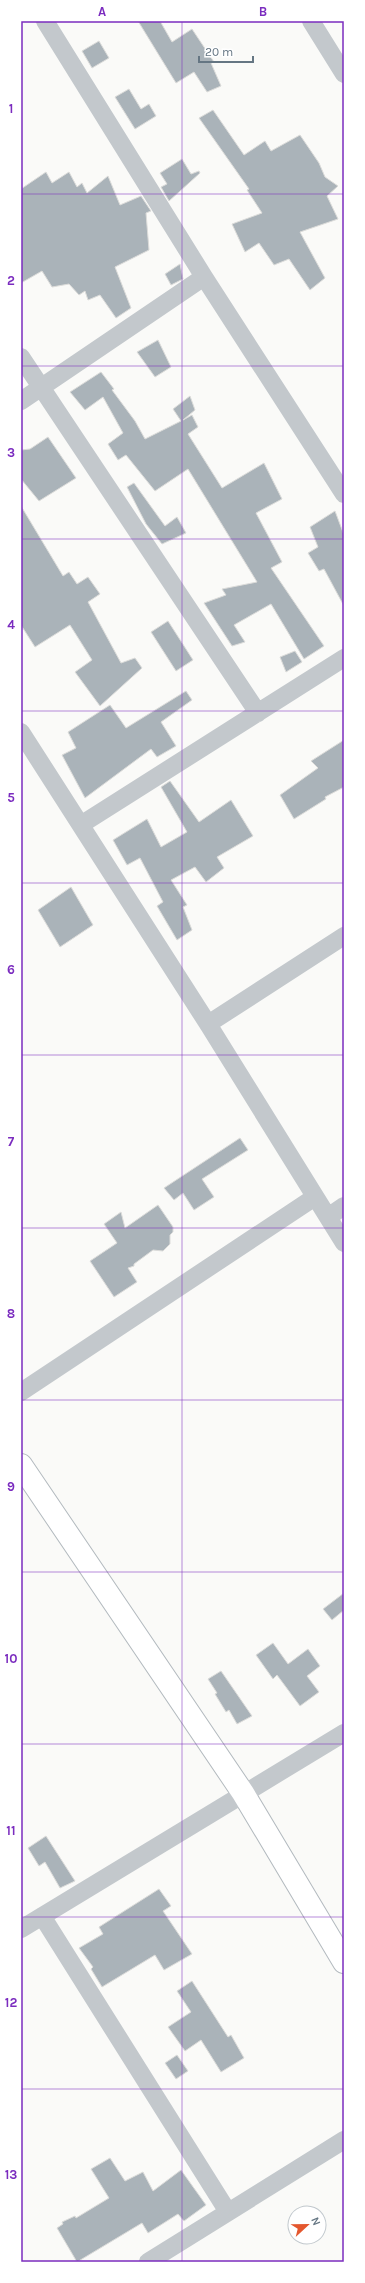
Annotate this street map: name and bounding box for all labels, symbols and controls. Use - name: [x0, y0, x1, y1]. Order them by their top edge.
- text: A: [98, 4, 106, 19]
- text: B: [259, 4, 267, 19]
- scale bar: [199, 38, 253, 64]
- text: 20 m: [205, 45, 233, 59]
- text: 1: [9, 101, 13, 116]
- text: 2: [7, 273, 15, 288]
- text: 3: [7, 445, 15, 460]
- text: 4: [7, 617, 15, 632]
- text: 5: [7, 790, 15, 805]
- text: 6: [7, 962, 15, 977]
- text: 7: [8, 1134, 15, 1149]
- text: 8: [7, 1306, 15, 1321]
- text: 9: [7, 1479, 15, 1494]
- text: 10: [5, 1651, 17, 1666]
- text: 11: [6, 1823, 16, 1838]
- text: 12: [5, 1995, 17, 2010]
- text: 13: [5, 2167, 17, 2182]
- north arrow: [287, 2205, 327, 2245]
- text: N: [308, 2215, 323, 2228]

